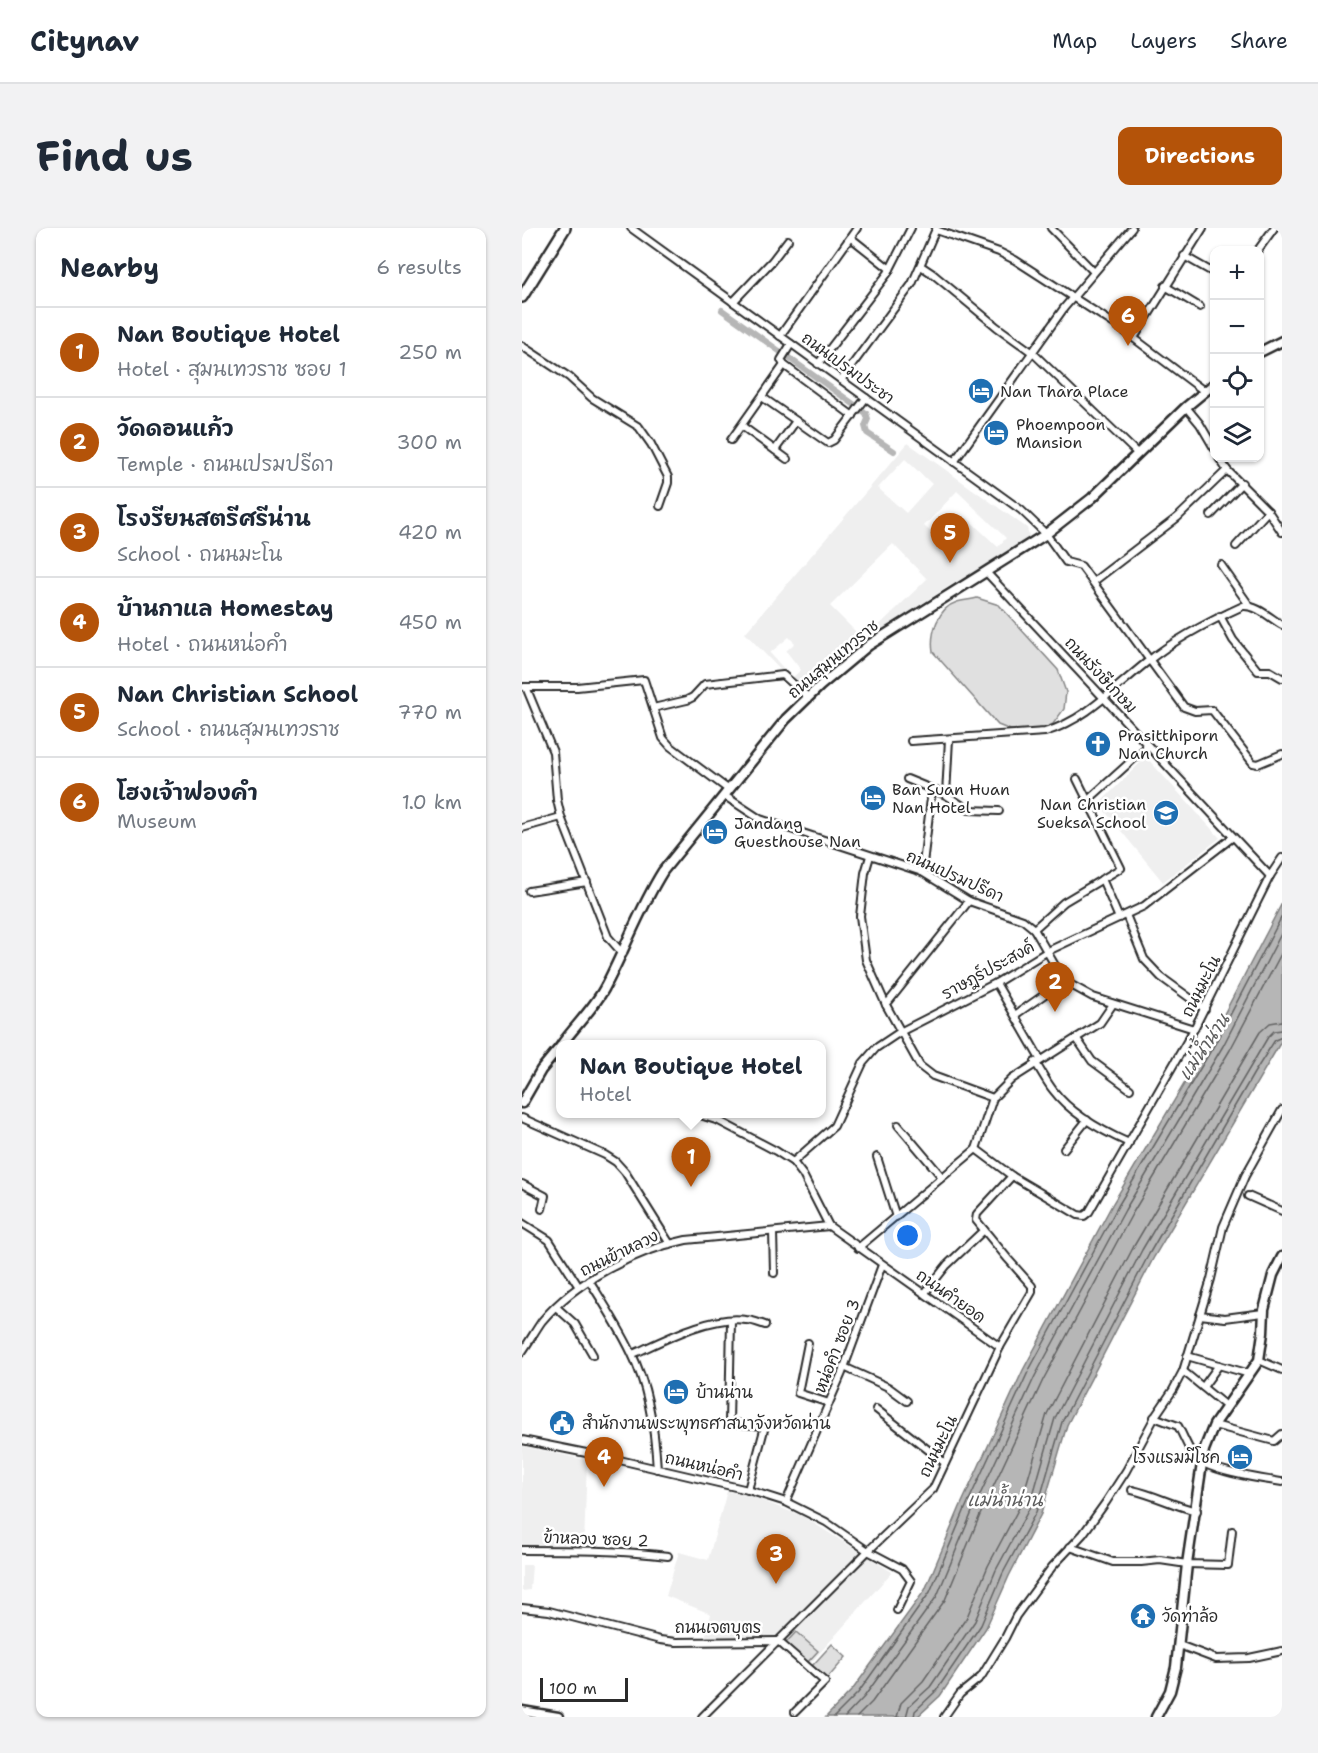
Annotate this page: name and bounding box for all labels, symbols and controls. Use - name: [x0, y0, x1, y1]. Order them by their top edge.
- text: Citynav: [30, 22, 139, 60]
- text: Map: [1052, 27, 1097, 55]
- text: Layers: [1130, 27, 1197, 55]
- text: Share: [1230, 27, 1288, 55]
- button: Directions: [1118, 127, 1282, 185]
- text: Find us: [36, 128, 193, 184]
- map controls: [1210, 246, 1264, 462]
- button: +: [1210, 246, 1264, 300]
- text: Nearby: [60, 250, 159, 285]
- text: 6 results: [376, 254, 462, 280]
- pin: 6: [1108, 296, 1148, 346]
- button: −: [1210, 300, 1264, 354]
- text: Nan Boutique Hotel: [117, 320, 340, 349]
- street label: ถนนเปรมประชา: [798, 327, 898, 409]
- text: 1: [75, 339, 84, 365]
- text: 250 m: [398, 339, 462, 365]
- button: locate: [1210, 354, 1264, 408]
- text: Hotel · สุมนเทวราช ซอย 1: [117, 356, 347, 382]
- hotel icon: Nan Thara Place: [966, 376, 996, 406]
- place label: Nan Thara Place: [1000, 381, 1129, 402]
- button: layers: [1210, 408, 1264, 462]
- text: วัดดอนแก้ว: [117, 414, 234, 443]
- place label: Phoempoon Mansion: [1016, 414, 1105, 453]
- hotel icon: Phoempoon Mansion: [981, 418, 1011, 448]
- text: 2: [73, 429, 87, 455]
- text: 300 m: [396, 429, 462, 455]
- text: Temple · ถนนเปรมปรีดา: [117, 451, 334, 477]
- text: โรงรียนสตรีศรีน่าน: [117, 504, 311, 533]
- pin: 5: [930, 514, 970, 563]
- text: 3: [73, 519, 87, 545]
- text: 420 m: [398, 519, 462, 545]
- text: School · ถนนมะโน: [117, 541, 283, 567]
- text: บ้านกาแล Homestay: [117, 594, 334, 623]
- text: 4: [73, 609, 87, 635]
- text: 450 m: [398, 609, 462, 635]
- street label: ถนนสุมนเทวราช: [783, 615, 884, 705]
- text: Hotel · ถนนหน่อคำ: [117, 631, 288, 657]
- street label: ถนนรังษีเกษม: [1060, 632, 1142, 718]
- text: Nan Christian School: [117, 680, 358, 709]
- text: 5: [73, 699, 86, 725]
- text: 770 m: [398, 699, 462, 725]
- text: School · ถนนสุมนเทวราช: [117, 716, 340, 742]
- place label: Prasitthiporn Nan Church: [1118, 725, 1219, 764]
- church icon: Prasitthiporn Nan Church: [1083, 729, 1113, 759]
- text: โฮงเจ้าฟองคำ: [117, 778, 258, 807]
- place label: Ban Suan Huan Nan Hotel: [892, 779, 1010, 818]
- hotel icon: Ban Suan Huan Nan Hotel: [858, 783, 888, 813]
- text: 6: [73, 789, 87, 815]
- text: 1.0 km: [402, 789, 462, 815]
- place label: Nan Christian Sueksa School: [1037, 794, 1146, 833]
- school or university icon: Nan Christian Sueksa School: [1151, 798, 1181, 828]
- text: Museum: [117, 808, 197, 834]
- place label: Jandang Guesthouse Nan: [734, 813, 861, 852]
- hotel icon: Jandang Guesthouse Nan: [700, 817, 730, 847]
- street label: ถนนเปรมปรีดา: [903, 845, 1007, 907]
- street label: ราษฎร์ประสงค์: [938, 935, 1039, 1005]
- street label: ถนนมะโน: [1176, 951, 1226, 1021]
- pin: 2: [1036, 962, 1074, 1012]
- water label: แม่น้ำน่าน: [1169, 1005, 1236, 1085]
- popup: [556, 1040, 826, 1118]
- text: Nan Boutique Hotel: [580, 1052, 802, 1081]
- text: Hotel: [580, 1081, 631, 1107]
- pin: 1: [672, 1138, 710, 1187]
- your location: [893, 1221, 922, 1250]
- street label: ถนนข้าหลวง: [576, 1225, 662, 1281]
- street label: ถนนคำยอด: [912, 1264, 990, 1328]
- street label: หน่อคำ ซอย 3: [808, 1296, 865, 1396]
- hotel icon: บ้านน่าน: [661, 1377, 691, 1407]
- place label: บ้านน่าน: [696, 1381, 754, 1403]
- public building icon: สำนักงานพระพุทธศาสนาจังหวัดน่าน: [547, 1408, 577, 1438]
- street label: ถนนมะโน: [913, 1410, 962, 1481]
- place label: สำนักงานพระพุทธศาสนาจังหวัดน่าน: [582, 1412, 831, 1436]
- pin: 4: [584, 1438, 623, 1487]
- hotel icon: โรงแรมมีโชค: [1225, 1442, 1255, 1472]
- street label: ถนนหน่อคำ: [663, 1446, 745, 1485]
- place label: โรงแรมมีโชค: [1133, 1446, 1220, 1468]
- water label: แม่น้ำน่าน: [967, 1483, 1044, 1512]
- street label: ข้าหลวง ซอย 2: [543, 1527, 649, 1551]
- pin: 3: [756, 1534, 796, 1584]
- temple icon: วัดท่าล้อ: [1128, 1601, 1158, 1631]
- place label: วัดท่าล้อ: [1162, 1605, 1218, 1627]
- street label: ถนนเจตบุตร: [675, 1617, 761, 1640]
- scale bar: [540, 1675, 628, 1702]
- text: 100 m: [549, 1678, 597, 1699]

